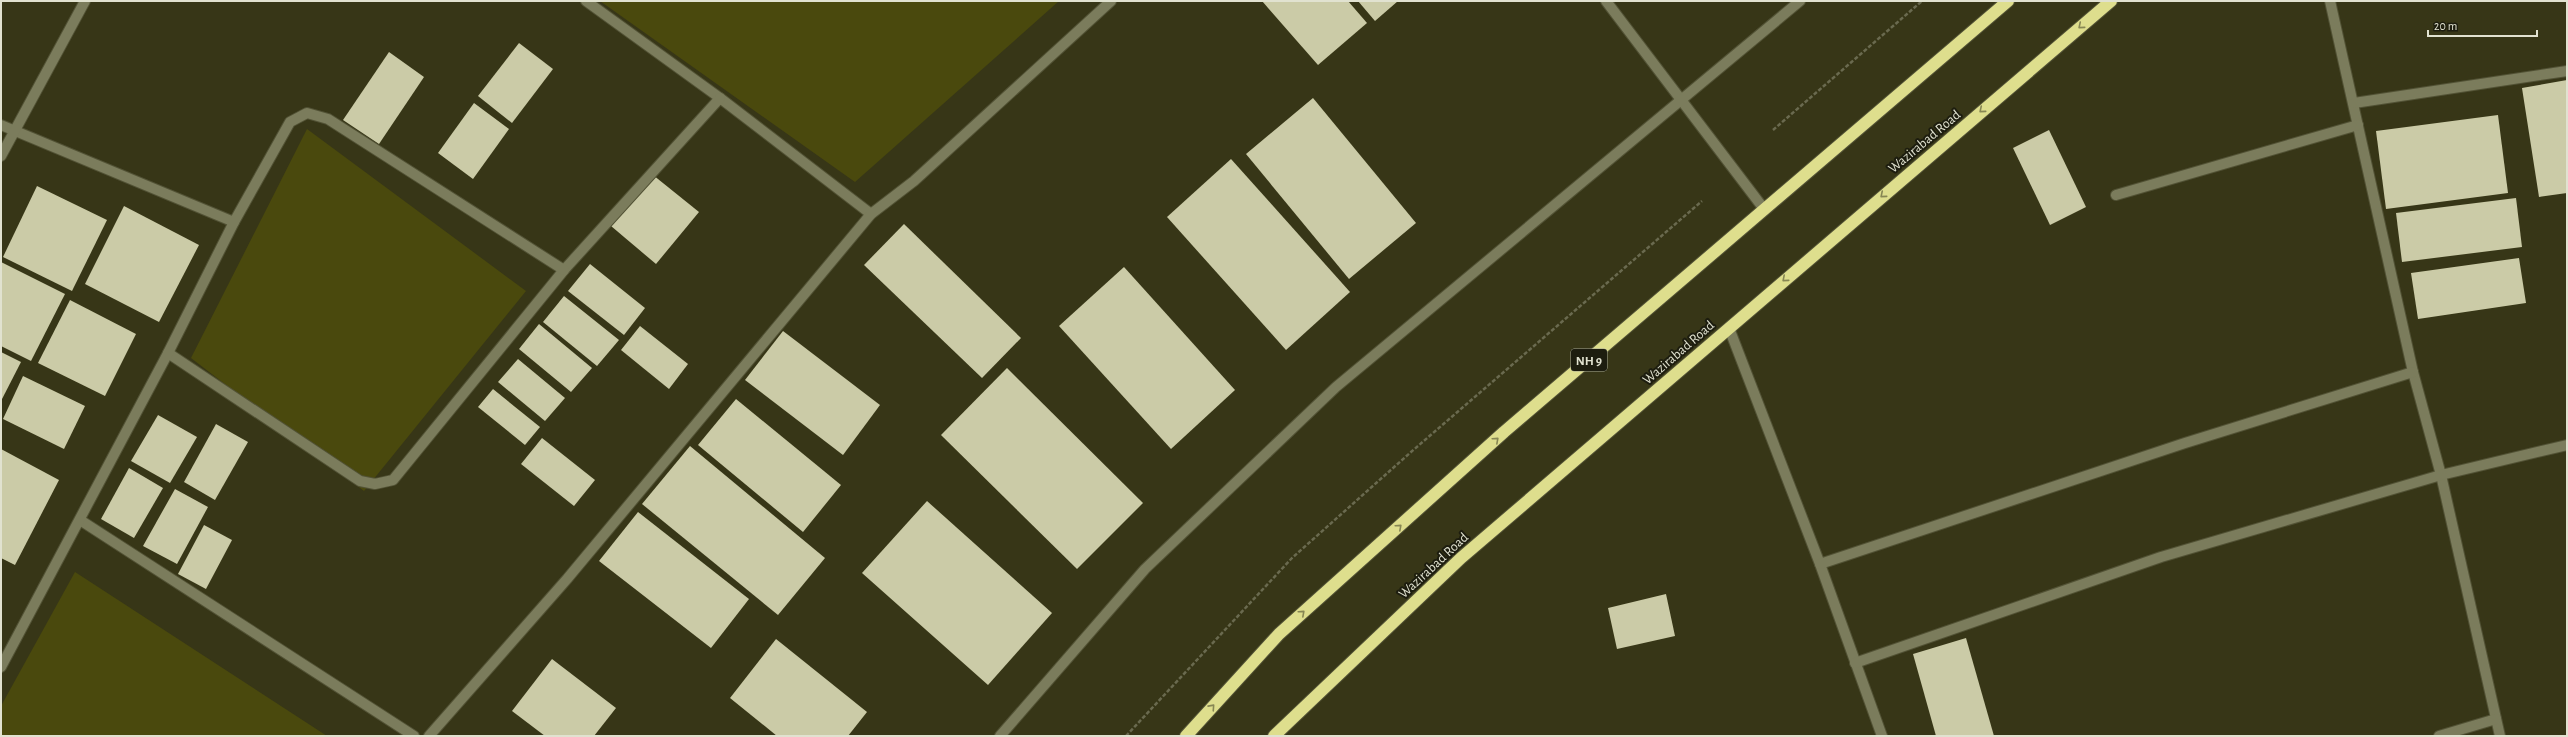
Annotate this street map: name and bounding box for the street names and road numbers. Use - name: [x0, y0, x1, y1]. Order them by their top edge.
- street label: Wazirabad Road: [1886, 108, 1963, 176]
- street label: Wazirabad Road: [1640, 318, 1717, 387]
- road number: NH 9: [1571, 349, 1607, 371]
- street label: Wazirabad Road: [1396, 530, 1471, 601]

